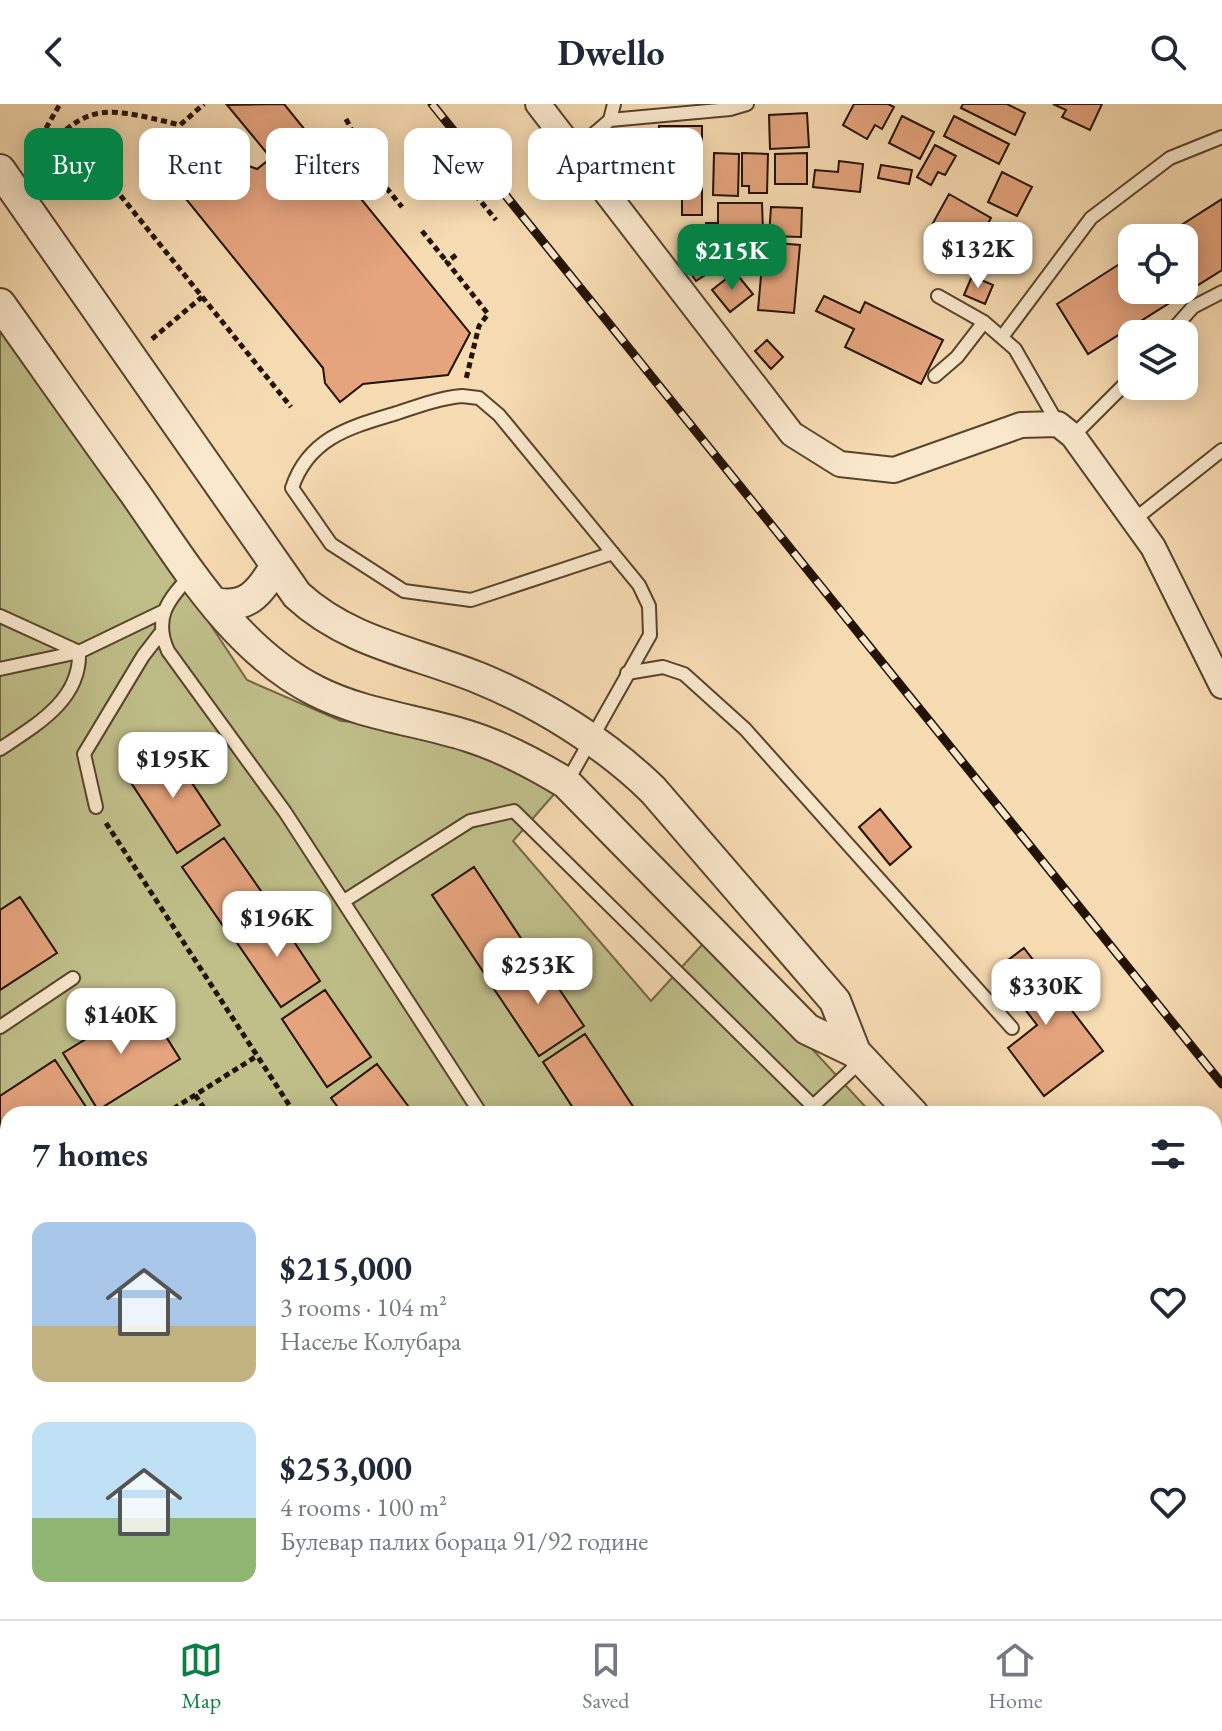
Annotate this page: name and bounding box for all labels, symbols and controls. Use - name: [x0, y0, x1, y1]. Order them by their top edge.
- text: Dwello: [557, 29, 665, 76]
- icon: back: [32, 30, 76, 74]
- icon: search: [1146, 30, 1190, 74]
- chip: Buy: [24, 128, 123, 200]
- chip: Rent: [139, 128, 250, 200]
- chip: Filters: [266, 128, 388, 200]
- chip: New: [404, 128, 512, 200]
- chip: Apartment: [528, 128, 703, 200]
- pin: $132K: [922, 222, 1034, 290]
- pin: $215K: [676, 224, 788, 292]
- map controls: [1118, 224, 1198, 400]
- button: locate: [1118, 224, 1198, 304]
- text: $132K: [941, 231, 1015, 265]
- text: $215K: [695, 233, 769, 267]
- button: layers: [1118, 320, 1198, 400]
- pin: $195K: [117, 732, 229, 800]
- text: $195K: [136, 741, 210, 775]
- pin: $196K: [221, 891, 333, 959]
- text: $196K: [240, 900, 314, 934]
- pin: $253K: [482, 938, 594, 1006]
- text: $253K: [501, 947, 575, 981]
- pin: $330K: [990, 959, 1102, 1027]
- text: $330K: [1009, 968, 1083, 1002]
- pin: $140K: [65, 988, 177, 1056]
- text: $140K: [84, 997, 158, 1031]
- text: 7 homes: [32, 1132, 148, 1176]
- icon: filters: [1146, 1132, 1190, 1176]
- text: $215,000: [280, 1246, 412, 1290]
- icon: home: [96, 1254, 192, 1350]
- icon: heart: [1146, 1280, 1190, 1324]
- text: 3 rooms · 104 m²: [280, 1290, 447, 1324]
- text: Насеље Колубара: [280, 1324, 461, 1358]
- text: $253,000: [280, 1446, 412, 1490]
- icon: home: [96, 1454, 192, 1550]
- icon: heart: [1146, 1480, 1190, 1524]
- text: 4 rooms · 100 m²: [280, 1490, 447, 1524]
- text: Булевар палих бораца 91/92 године: [280, 1524, 648, 1558]
- tab: Map: [179, 1638, 223, 1715]
- tab: Saved: [582, 1638, 629, 1715]
- tab: Home: [988, 1638, 1043, 1715]

